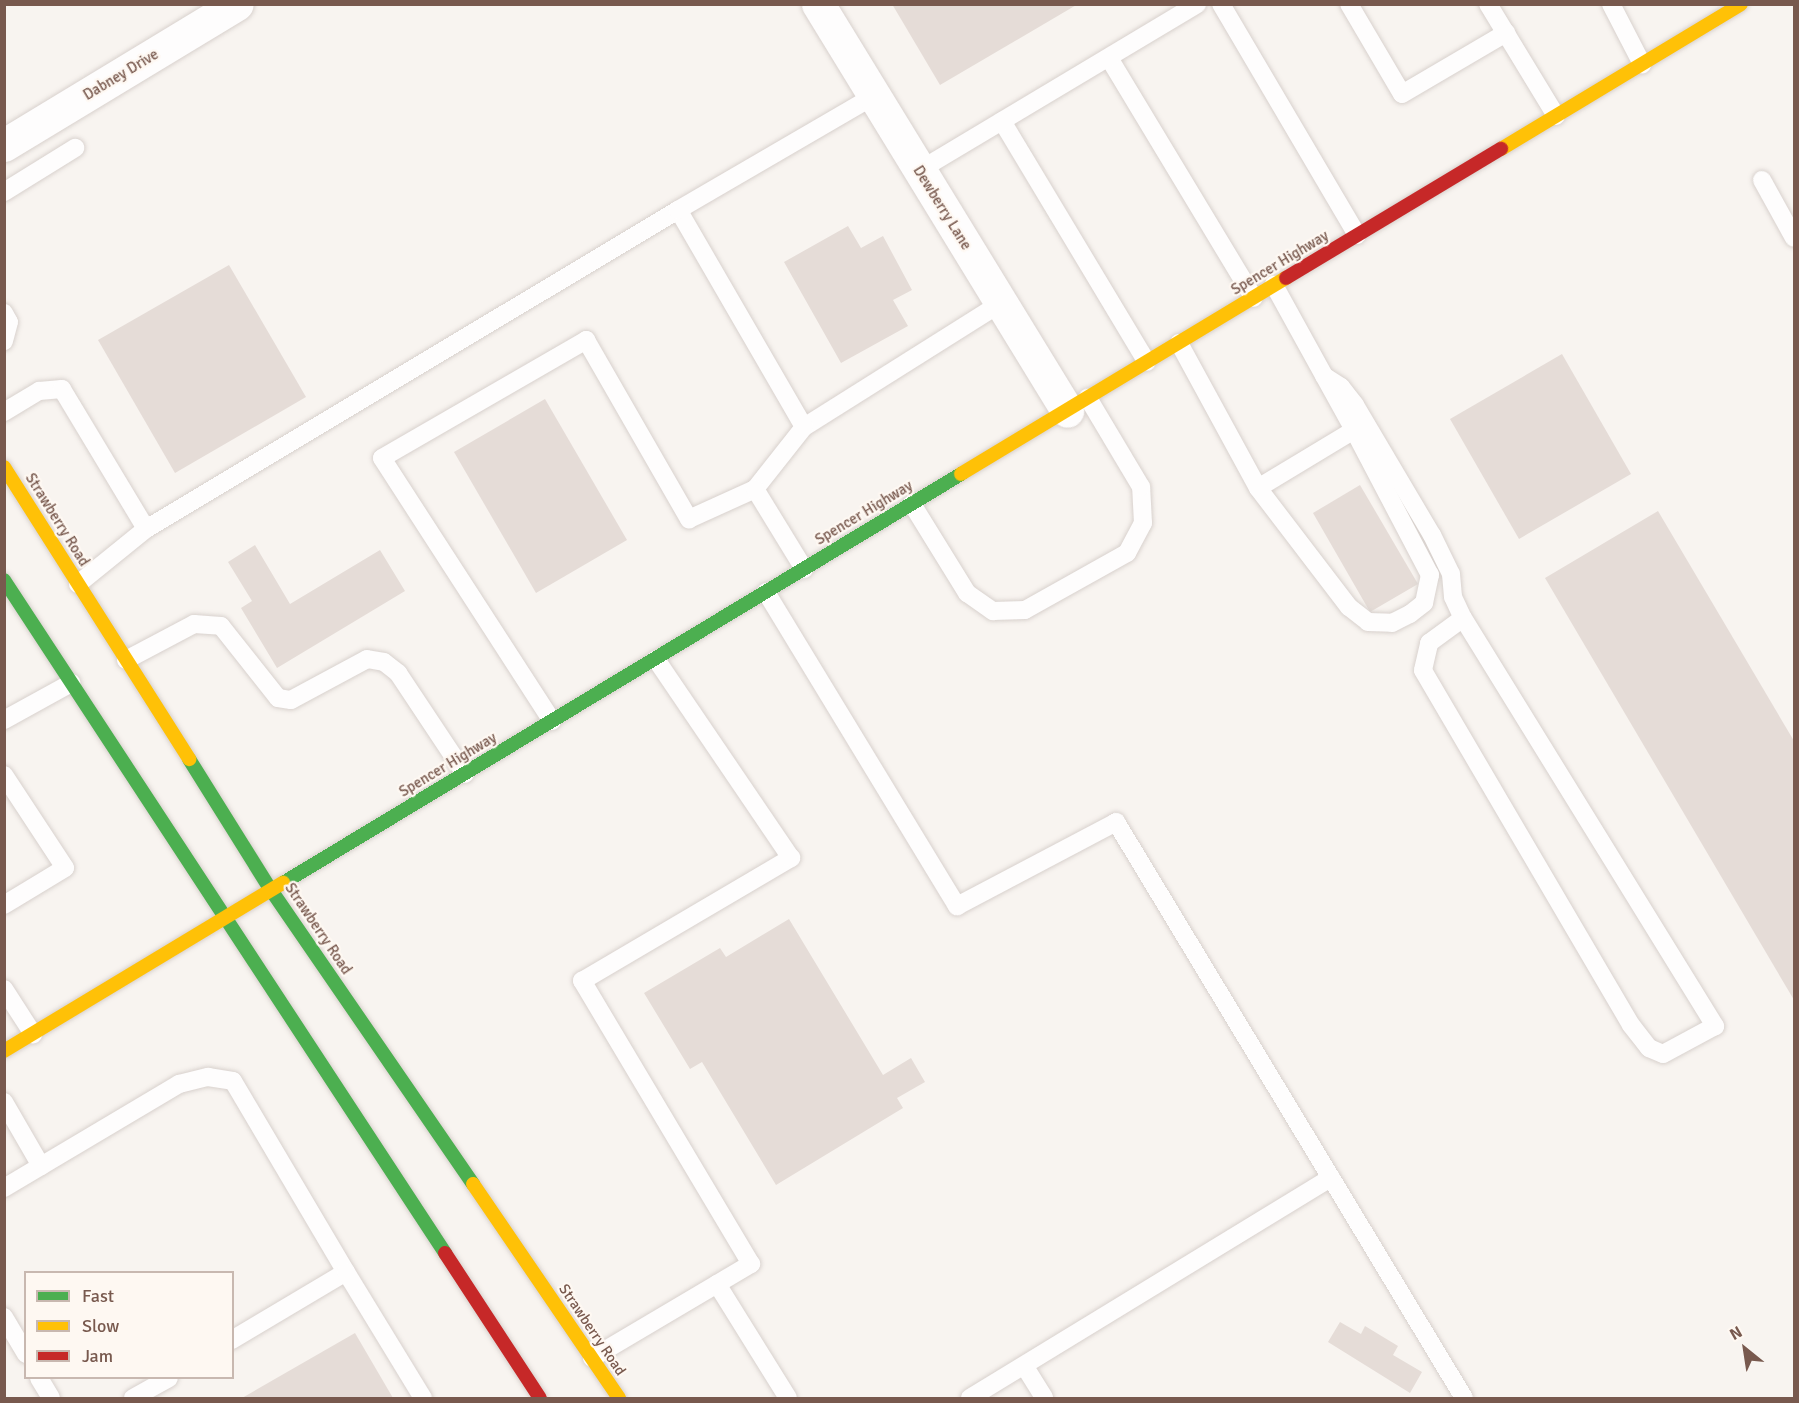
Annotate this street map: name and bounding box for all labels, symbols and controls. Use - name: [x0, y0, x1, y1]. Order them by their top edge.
- street label: Dabney Drive: [80, 46, 162, 104]
- street label: Dewberry Lane: [909, 163, 975, 253]
- street label: Spencer Highway: [1228, 227, 1332, 299]
- street label: Strawberry Road: [21, 470, 93, 570]
- street label: Spencer Highway: [812, 477, 916, 549]
- street label: Spencer Highway: [396, 729, 500, 801]
- street label: Strawberry Road: [281, 880, 355, 978]
- legend: [24, 1271, 234, 1379]
- street label: Strawberry Road: [555, 1281, 629, 1379]
- text: Fast: [82, 1285, 114, 1307]
- text: Slow: [82, 1315, 119, 1337]
- north arrow: [1715, 1319, 1775, 1379]
- text: N: [1726, 1322, 1746, 1345]
- text: Jam: [82, 1345, 113, 1367]

